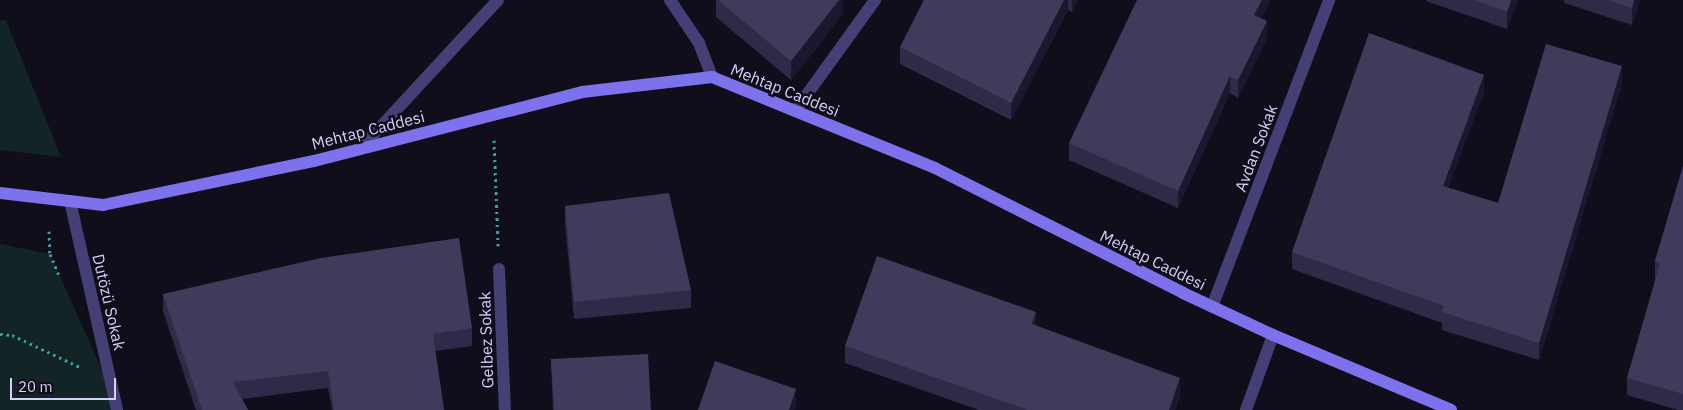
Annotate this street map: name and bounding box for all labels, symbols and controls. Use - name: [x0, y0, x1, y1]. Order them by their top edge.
- street label: Mehtap Caddesi: [728, 59, 842, 121]
- street label: Avdan Sokak: [1231, 102, 1281, 194]
- street label: Mehtap Caddesi: [310, 107, 426, 153]
- street label: Mehtap Caddesi: [1097, 226, 1209, 294]
- street label: Dutözü Sokak: [89, 252, 129, 352]
- street label: Gelbez Sokak: [475, 291, 497, 389]
- scale bar: [12, 368, 119, 400]
- text: 20 m: [18, 377, 53, 396]

